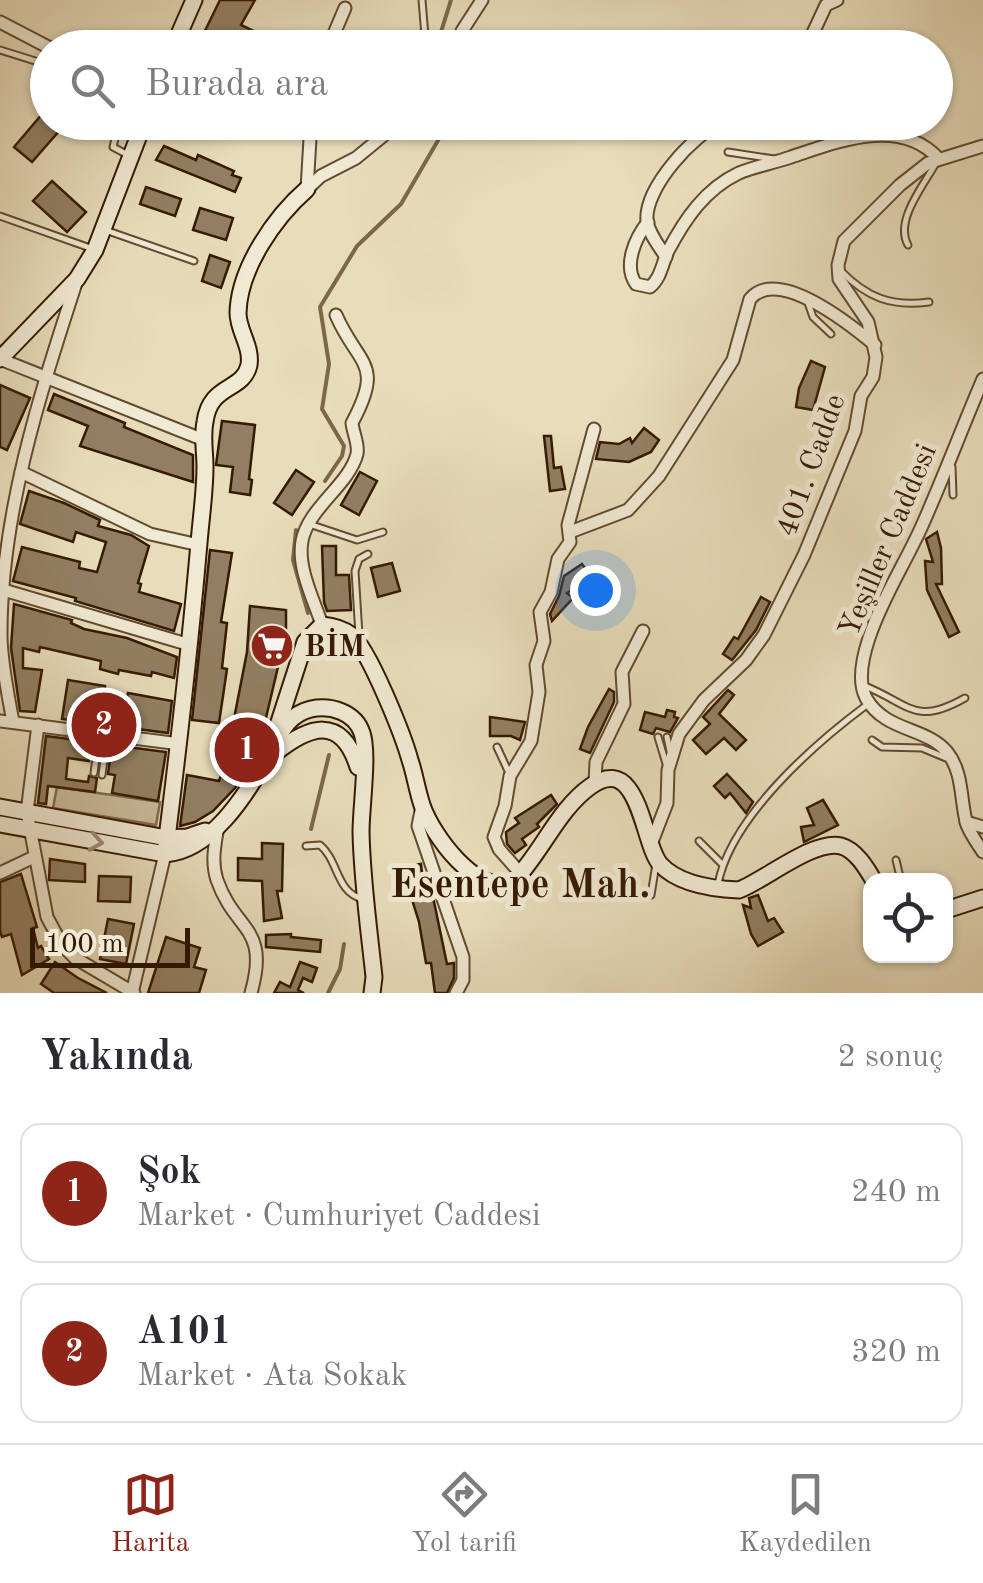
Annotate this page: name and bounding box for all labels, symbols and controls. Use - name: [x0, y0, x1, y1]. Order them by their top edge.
- search box: [30, 30, 953, 140]
- icon: search: [65, 58, 120, 113]
- text: Burada ara: [145, 66, 328, 104]
- street label: 401. Cadde: [772, 391, 851, 541]
- street label: Yeşiller Caddesi: [835, 440, 943, 642]
- your location: [570, 565, 621, 616]
- supermarket icon: BİM: [249, 623, 295, 669]
- place label: BİM: [304, 627, 365, 663]
- pin: 2: [72, 688, 136, 762]
- pin: 1: [214, 712, 280, 788]
- one-way arrow: [87, 831, 104, 852]
- district label: Esentepe Mah.: [390, 867, 650, 907]
- map controls: [863, 873, 953, 963]
- button: locate: [863, 873, 953, 963]
- scale bar: [30, 923, 190, 968]
- text: 100 m: [45, 931, 124, 959]
- text: Yakında: [40, 1037, 193, 1079]
- text: 2 sonuç: [837, 1042, 943, 1074]
- text: Şok: [137, 1154, 201, 1192]
- text: 1: [65, 1177, 84, 1209]
- text: 240 m: [851, 1177, 941, 1209]
- text: Market · Cumhuriyet Caddesi: [137, 1201, 541, 1233]
- text: A101: [137, 1314, 232, 1352]
- text: 2: [65, 1337, 84, 1369]
- text: 320 m: [851, 1337, 941, 1369]
- text: Market · Ata Sokak: [137, 1361, 407, 1393]
- tab: Harita: [111, 1467, 190, 1562]
- tab: Yol tarifi: [412, 1467, 517, 1562]
- tab: Kaydedilen: [739, 1467, 872, 1562]

